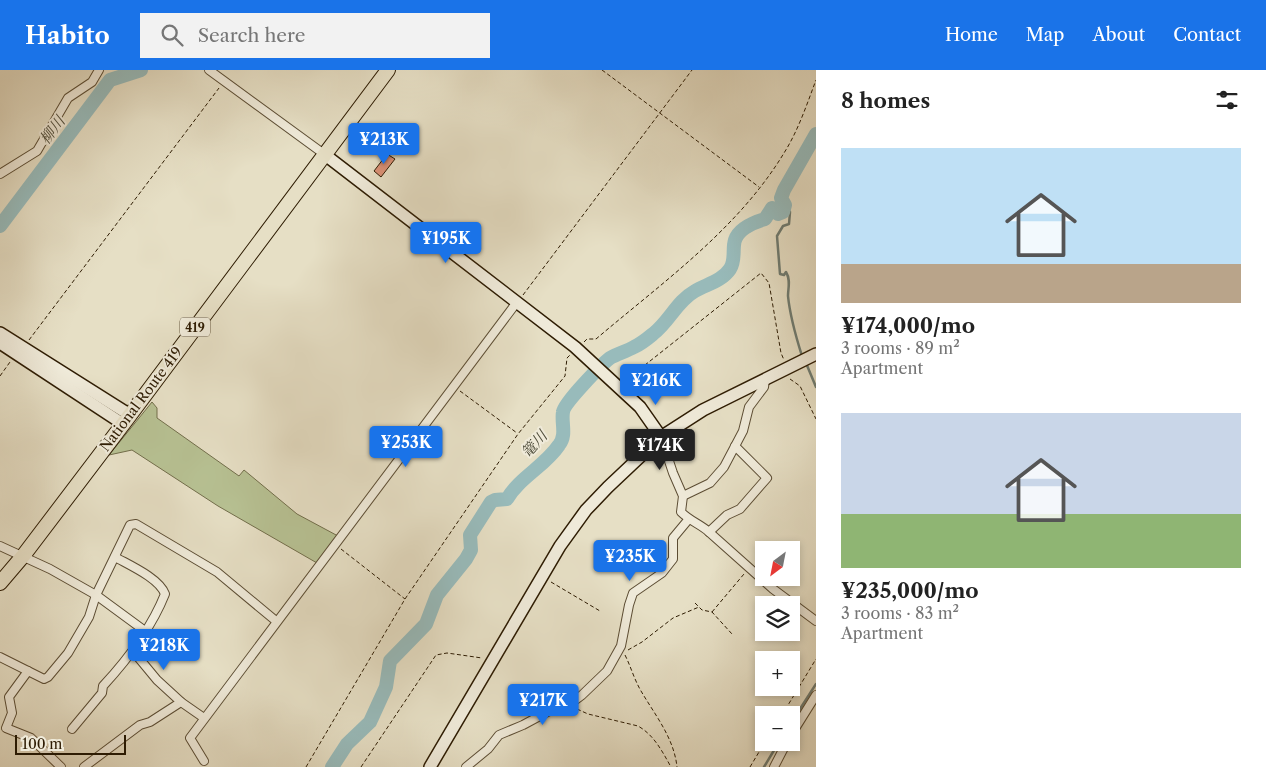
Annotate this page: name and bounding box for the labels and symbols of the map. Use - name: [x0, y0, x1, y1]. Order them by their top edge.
- water label: 柳川: [35, 111, 70, 148]
- pin: ¥213K: [349, 122, 419, 165]
- pin: ¥195K: [411, 222, 481, 264]
- road number: 419: [180, 318, 210, 336]
- street label: National Route 419: [96, 343, 186, 455]
- pin: ¥216K: [621, 364, 691, 406]
- water label: 篭川: [517, 425, 552, 462]
- pin: ¥253K: [371, 426, 441, 468]
- pin: ¥174K: [625, 428, 695, 471]
- pin: ¥235K: [595, 540, 665, 582]
- north arrow: [755, 541, 800, 586]
- pin: ¥218K: [129, 628, 199, 671]
- pin: ¥217K: [508, 684, 578, 726]
- scale bar: [15, 732, 126, 755]

